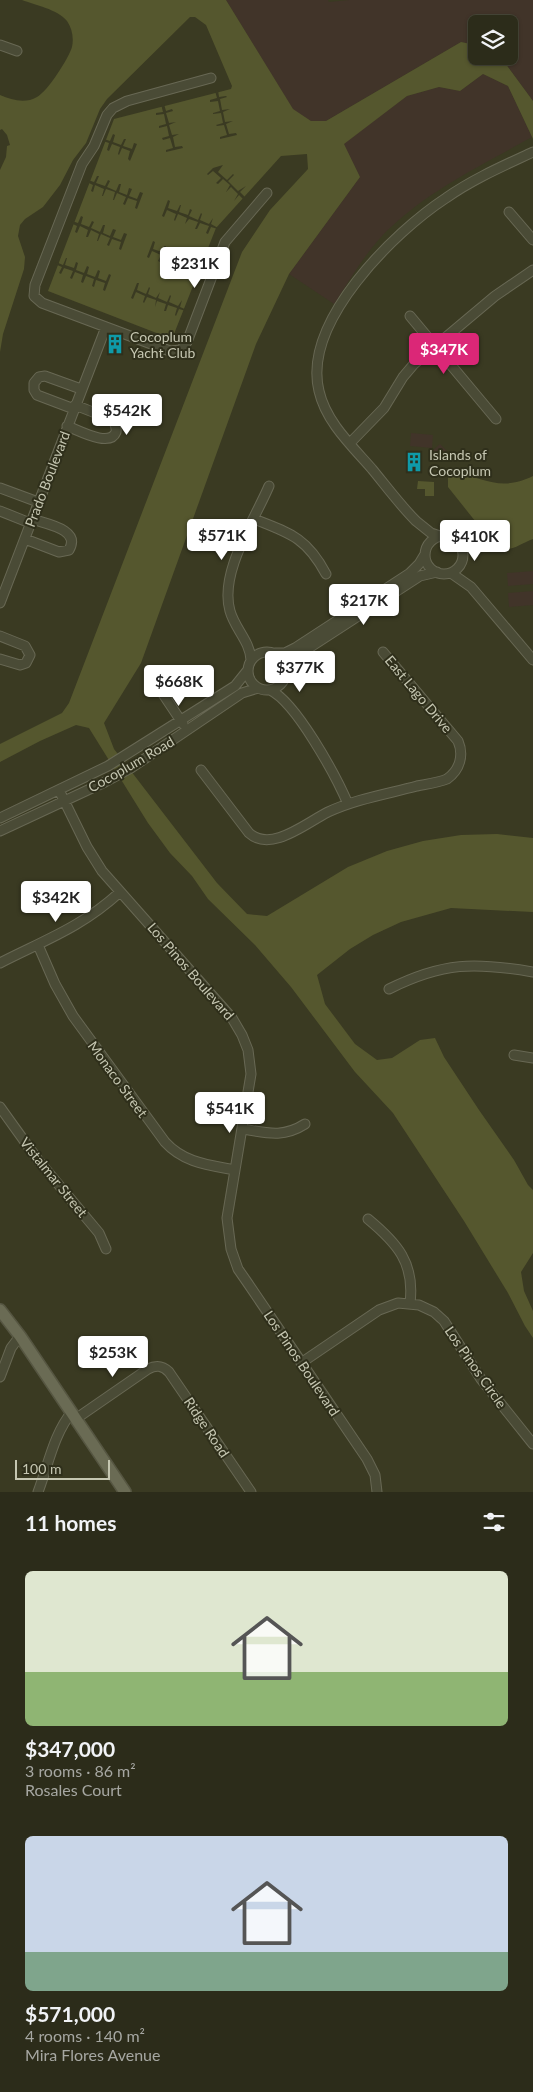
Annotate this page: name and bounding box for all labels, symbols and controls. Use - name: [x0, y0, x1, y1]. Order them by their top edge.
- map controls: [468, 15, 518, 65]
- button: layers: [468, 15, 518, 65]
- pin: $231K: [160, 246, 230, 289]
- text: $231K: [171, 253, 219, 272]
- place label: Cocoplum Yacht Club: [130, 328, 196, 361]
- pin: $347K: [409, 332, 479, 375]
- building icon: Cocoplum Yacht Club: [104, 333, 126, 355]
- text: $347K: [420, 339, 468, 358]
- pin: $542K: [92, 394, 162, 436]
- text: $542K: [103, 400, 151, 419]
- street label: Prado Boulevard: [21, 429, 73, 529]
- place label: Islands of Cocoplum: [429, 446, 491, 479]
- building icon: Islands of Cocoplum: [403, 451, 425, 473]
- pin: $571K: [187, 518, 257, 561]
- pin: $410K: [440, 520, 510, 562]
- text: $571K: [198, 525, 246, 544]
- text: $410K: [451, 526, 499, 545]
- pin: $217K: [329, 584, 399, 626]
- text: $217K: [340, 590, 388, 609]
- pin: $377K: [265, 650, 335, 693]
- street label: East Lago Drive: [382, 652, 456, 736]
- text: $377K: [276, 657, 324, 676]
- pin: $668K: [144, 664, 214, 707]
- text: $668K: [155, 671, 203, 690]
- street label: Cocoplum Road: [85, 732, 177, 796]
- pin: $342K: [21, 880, 91, 923]
- text: $342K: [32, 887, 80, 906]
- street label: Los Pinos Boulevard: [144, 919, 238, 1023]
- street label: Monaco Street: [85, 1037, 151, 1121]
- pin: $541K: [195, 1092, 265, 1134]
- text: $541K: [206, 1098, 254, 1117]
- street label: Vistalmar Street: [17, 1134, 91, 1220]
- street label: Los Pinos Boulevard: [260, 1307, 344, 1419]
- street label: Los Pinos Circle: [441, 1323, 511, 1411]
- pin: $253K: [78, 1336, 148, 1378]
- text: $253K: [89, 1342, 137, 1361]
- street label: Ridge Road: [181, 1394, 233, 1460]
- scale bar: [15, 1457, 110, 1480]
- text: 100 m: [22, 1460, 61, 1477]
- icon: filters: [480, 1508, 508, 1536]
- text: 11 homes: [25, 1510, 116, 1535]
- icon: home: [222, 1603, 312, 1693]
- text: $347,000: [25, 1736, 115, 1761]
- text: 3 rooms · 86 m²: [25, 1761, 136, 1780]
- text: Rosales Court: [25, 1780, 122, 1799]
- icon: home: [222, 1868, 312, 1958]
- text: $571,000: [25, 2001, 115, 2026]
- text: 4 rooms · 140 m²: [25, 2026, 145, 2045]
- text: Mira Flores Avenue: [25, 2045, 160, 2064]

